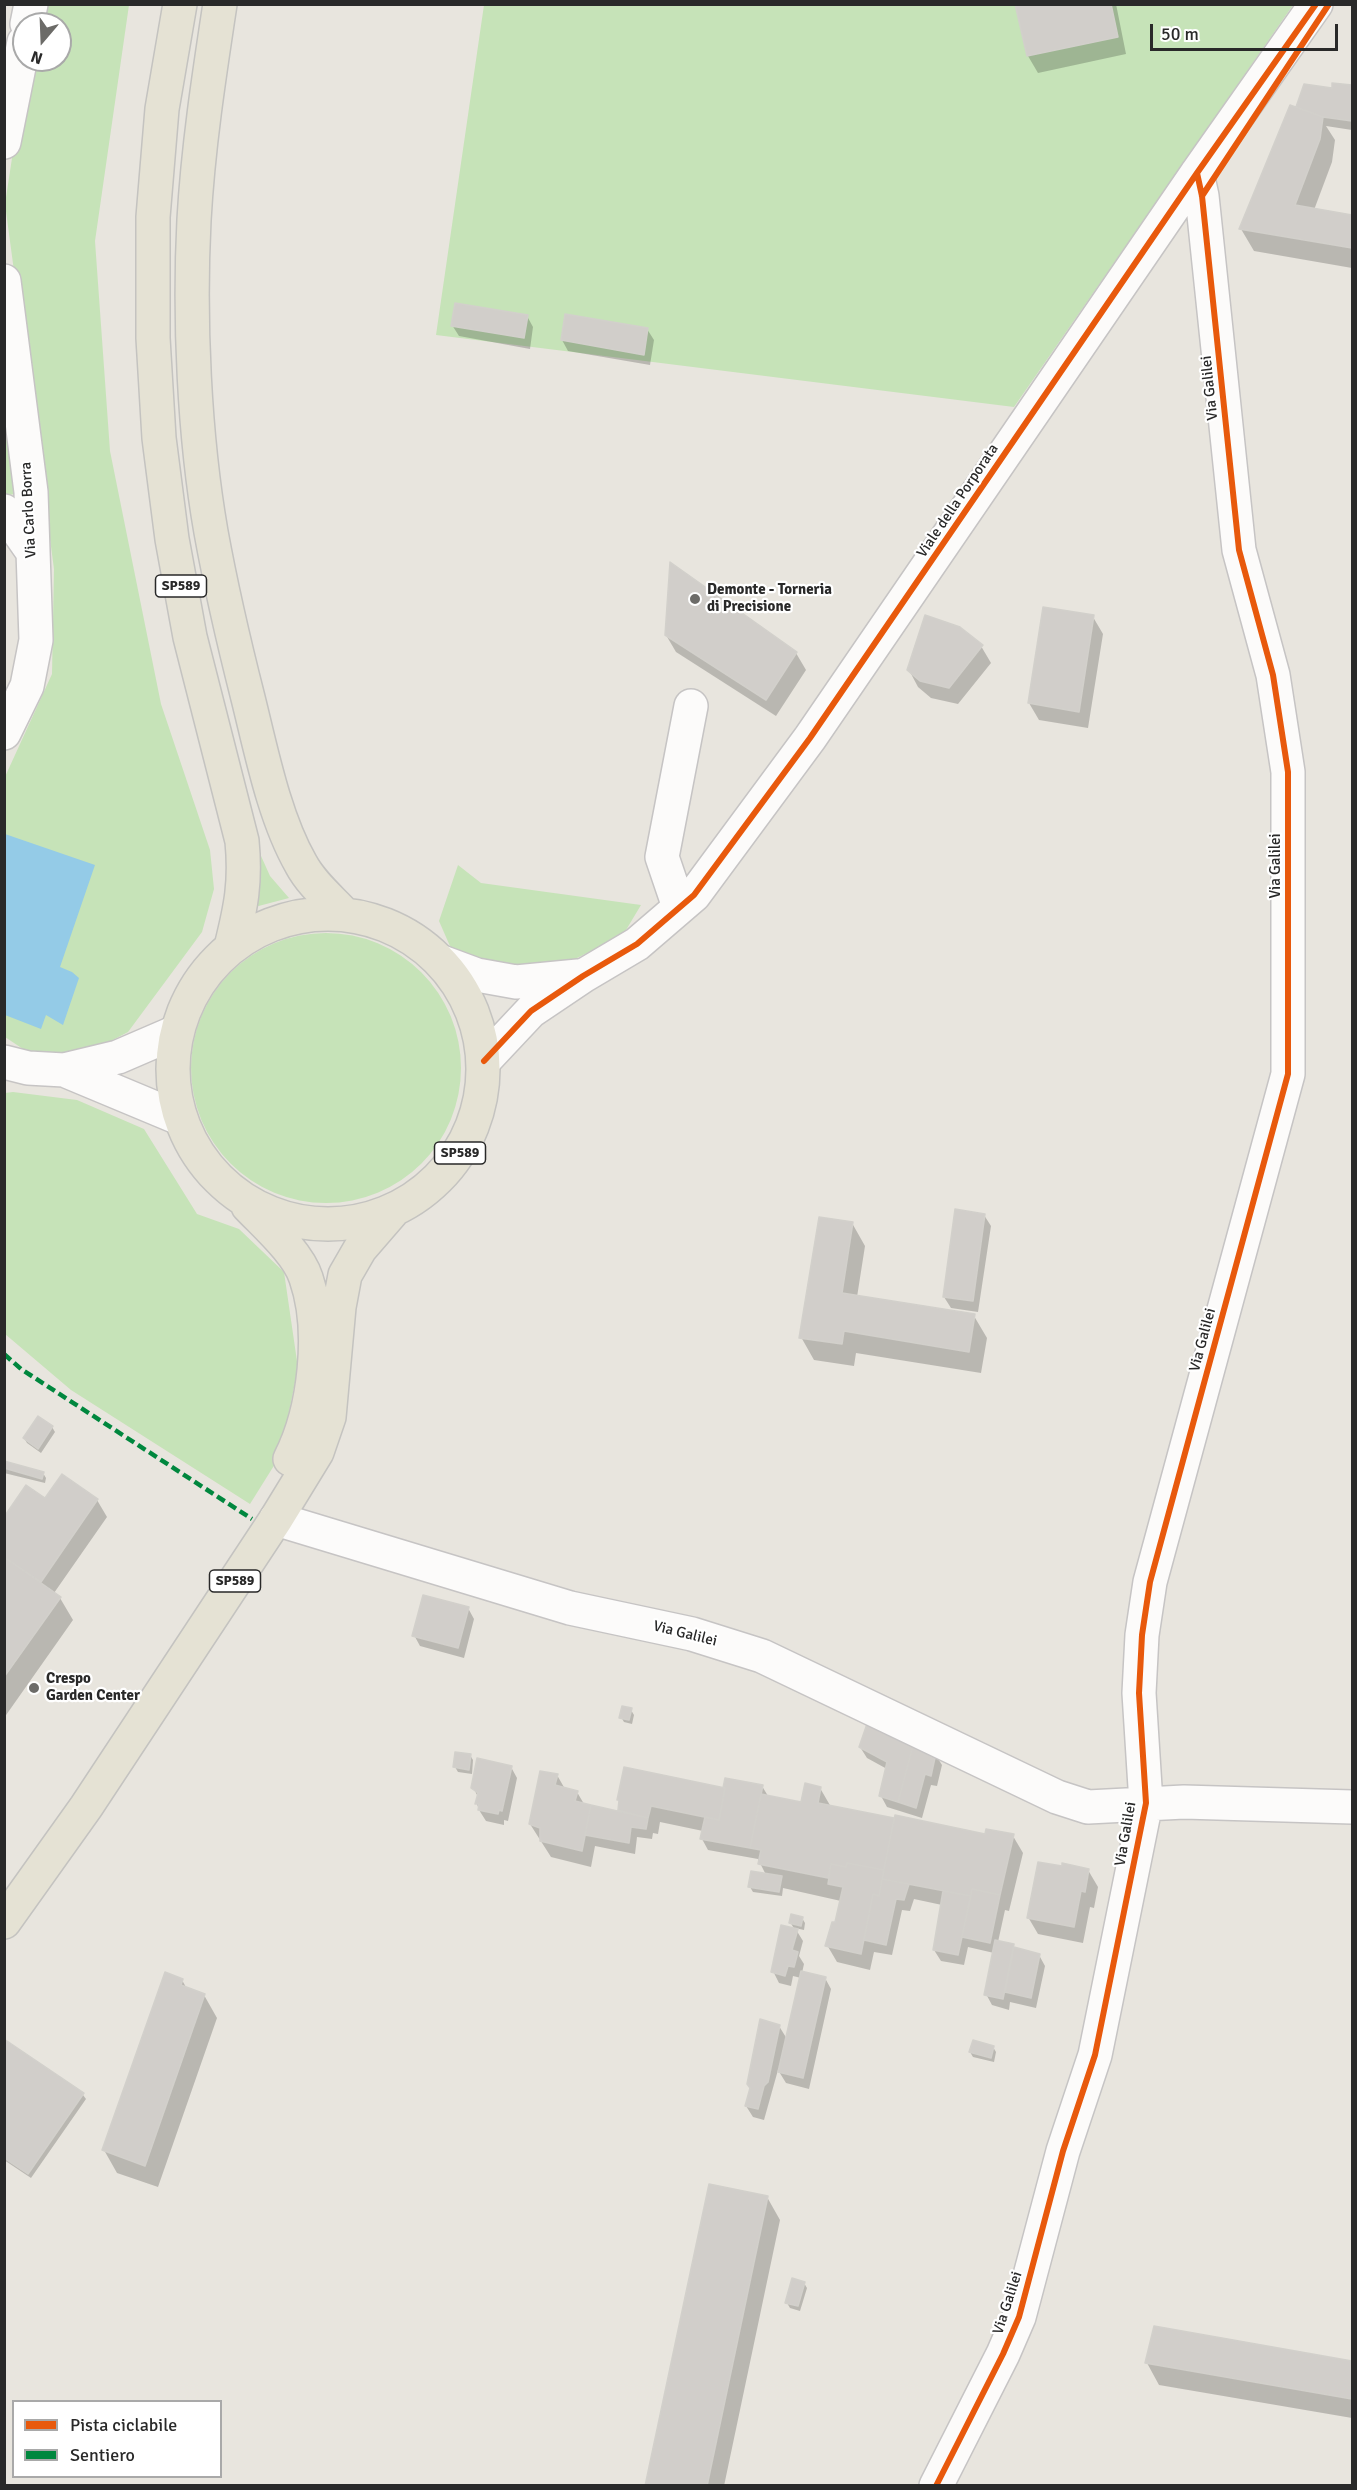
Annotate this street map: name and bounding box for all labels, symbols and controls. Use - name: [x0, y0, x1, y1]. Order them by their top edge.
- north arrow: [12, 12, 72, 72]
- scale bar: [1153, 12, 1340, 50]
- text: 50 m: [1161, 23, 1199, 45]
- text: N: [28, 46, 45, 68]
- street label: Via Galilei: [1198, 355, 1222, 421]
- street label: Viale della Porporata: [913, 441, 1003, 561]
- street label: Via Carlo Borra: [17, 461, 41, 559]
- road number: SP589: [156, 575, 207, 597]
- place label: Demonte - Torneria di Precisione: [707, 581, 832, 616]
- marker: Demonte - Torneria di Precisione: [688, 592, 702, 606]
- street label: Via Galilei: [1267, 833, 1285, 899]
- road number: SP589: [434, 1142, 486, 1164]
- street label: Via Galilei: [1186, 1306, 1220, 1374]
- road number: SP589: [210, 1570, 260, 1592]
- street label: Via Galilei: [651, 1617, 719, 1651]
- place label: Crespo Garden Center: [46, 1670, 140, 1705]
- marker: Crespo Garden Center: [27, 1681, 41, 1695]
- street label: Via Galilei: [1111, 1800, 1141, 1868]
- street label: Via Galilei: [989, 2269, 1027, 2337]
- legend: [12, 2400, 222, 2478]
- text: Pista ciclabile: [70, 2414, 177, 2436]
- text: Sentiero: [70, 2444, 135, 2466]

